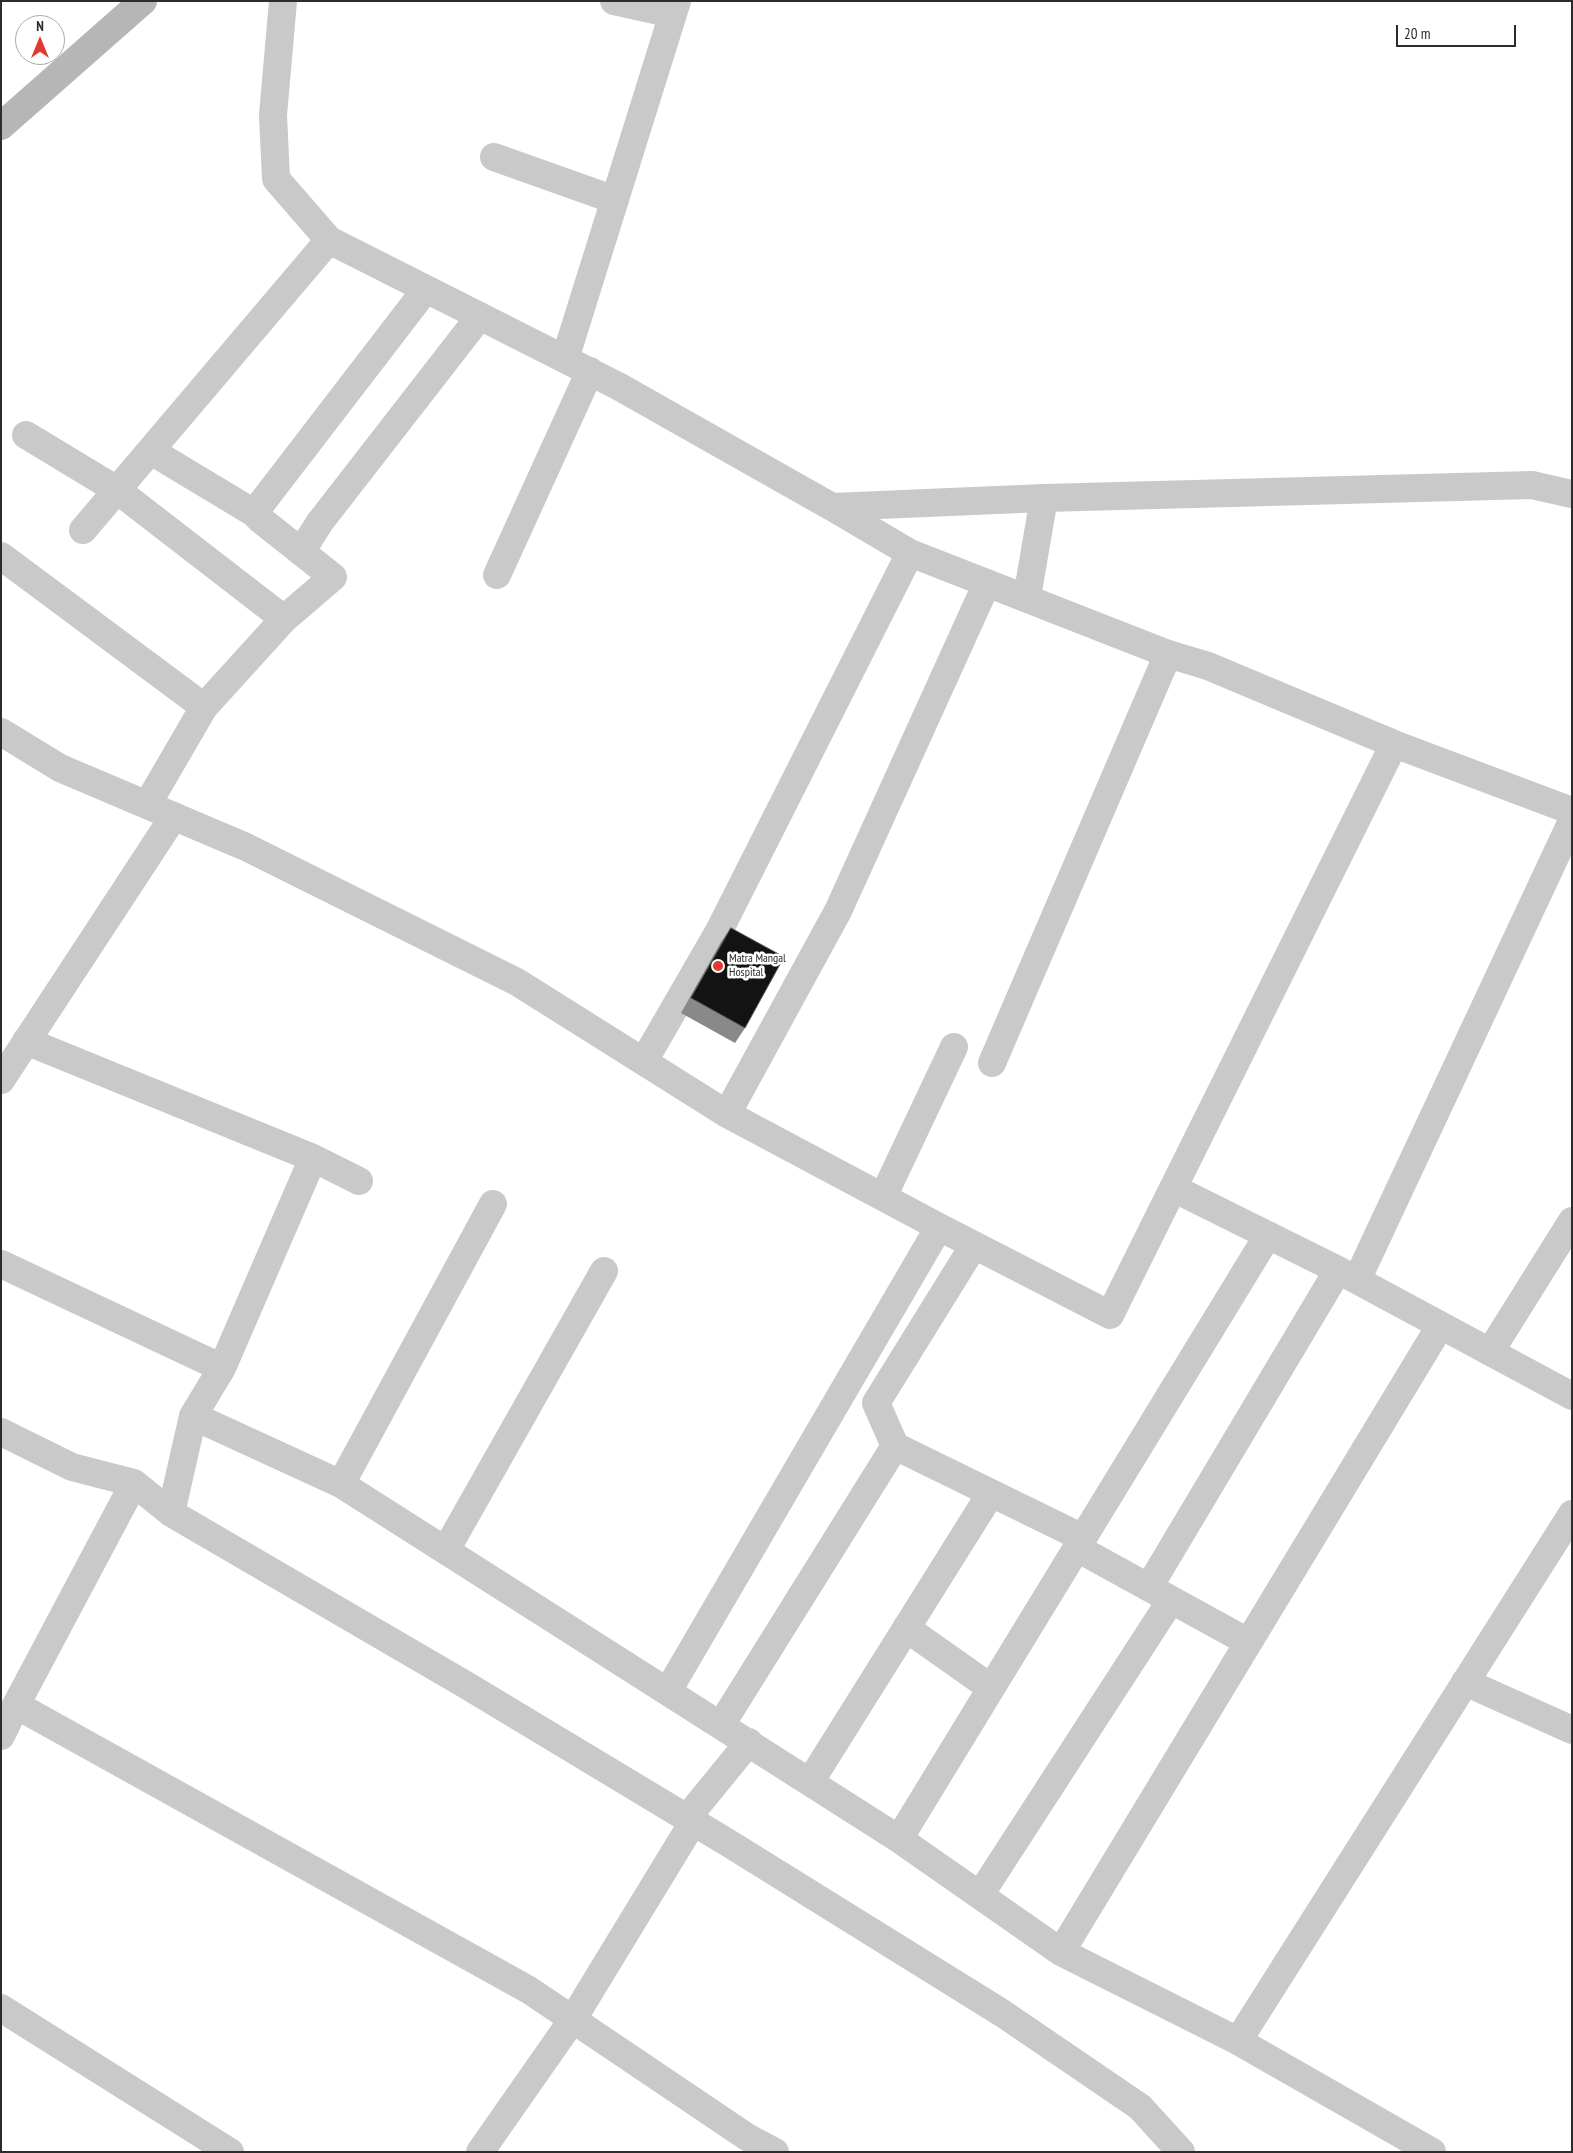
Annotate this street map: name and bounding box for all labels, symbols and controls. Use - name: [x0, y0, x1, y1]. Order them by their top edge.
- north arrow: [15, 15, 65, 65]
- scale bar: [1398, 15, 1518, 47]
- text: N: [36, 17, 44, 35]
- text: 20 m: [1404, 24, 1430, 43]
- place label: Matra Mangal Hospital: [729, 952, 786, 980]
- marker: Matra Mangal Hospital: [711, 959, 725, 973]

